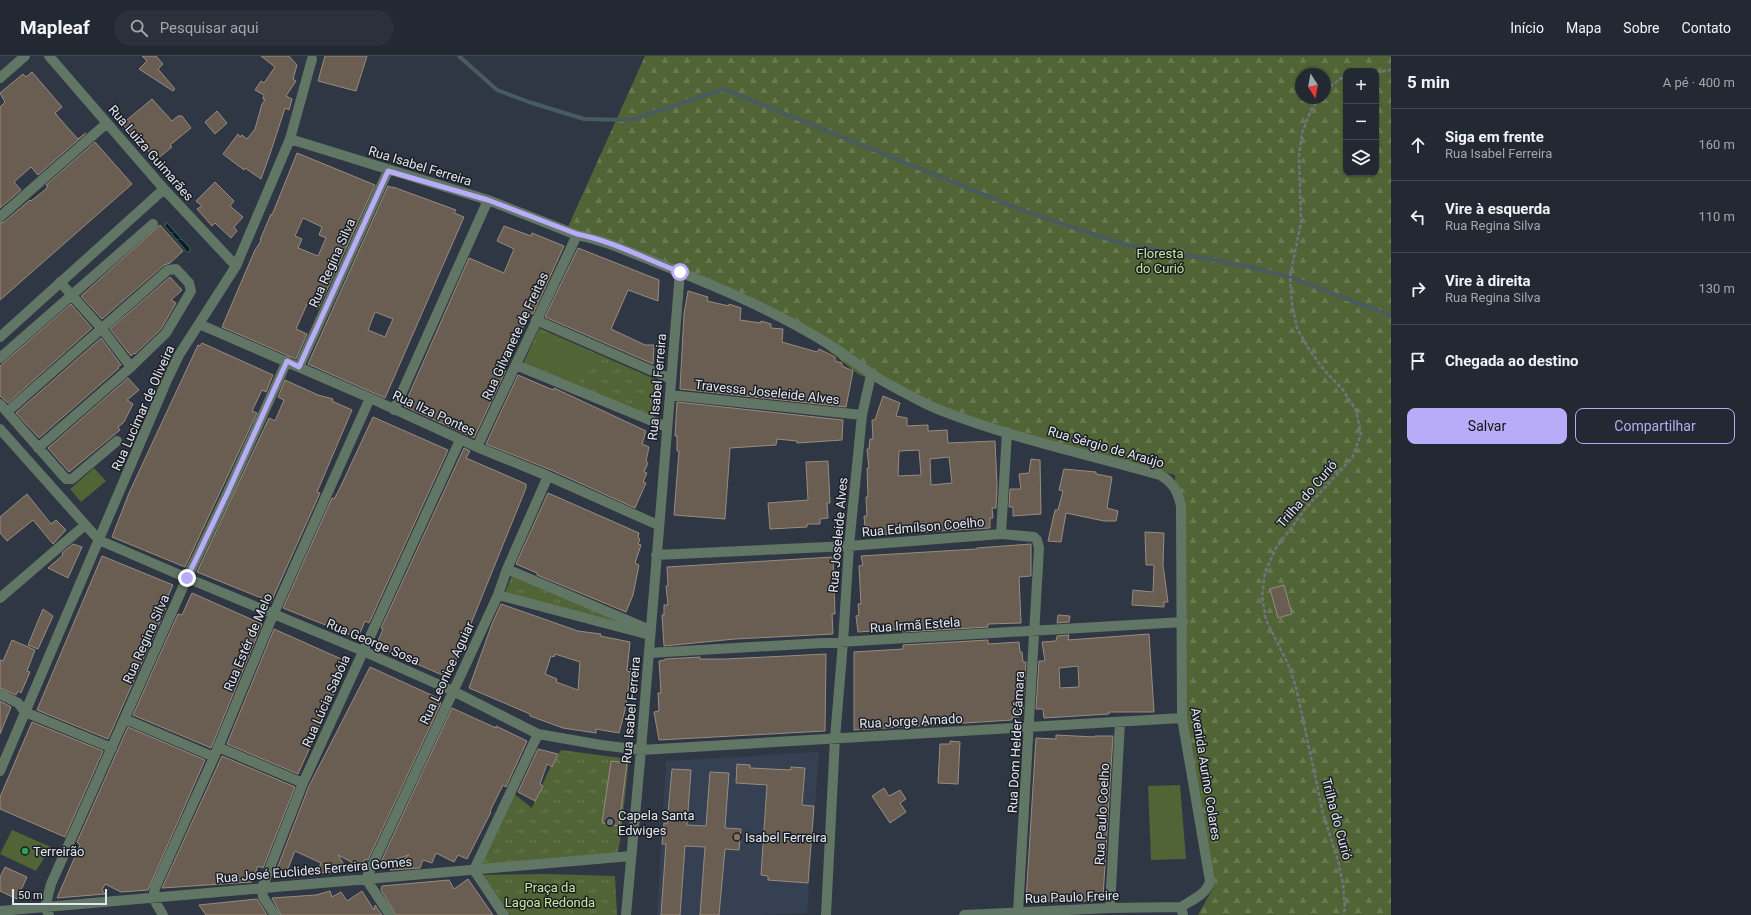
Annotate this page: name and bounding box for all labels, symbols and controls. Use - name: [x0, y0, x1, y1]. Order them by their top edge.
- search box: [114, 10, 394, 46]
- text: Mapleaf: [20, 16, 90, 39]
- icon: search: [128, 17, 150, 39]
- text: Pesquisar aqui: [160, 19, 259, 37]
- text: Início: [1510, 20, 1544, 36]
- text: Mapa: [1566, 20, 1601, 36]
- text: Sobre: [1623, 20, 1660, 36]
- text: Contato: [1682, 20, 1731, 36]
- north arrow: [1295, 68, 1331, 104]
- map controls: [1343, 68, 1379, 176]
- button: +: [1343, 68, 1379, 104]
- text: 5 min: [1407, 72, 1450, 92]
- text: A pé · 400 m: [1663, 75, 1735, 90]
- street label: Rua Luiza Guimarães: [105, 102, 197, 204]
- button: −: [1343, 104, 1379, 140]
- text: Siga em frente: [1445, 128, 1544, 146]
- icon: ahead: [1407, 134, 1429, 156]
- text: 160 m: [1698, 137, 1735, 152]
- button: layers: [1343, 140, 1379, 176]
- street label: Rua Isabel Ferreira: [367, 143, 473, 189]
- text: Rua Isabel Ferreira: [1445, 146, 1552, 161]
- text: Vire à esquerda: [1445, 200, 1550, 218]
- icon: left: [1407, 206, 1429, 228]
- text: 110 m: [1698, 209, 1735, 224]
- street label: Rua Regina Silva: [306, 216, 358, 310]
- text: Rua Regina Silva: [1445, 218, 1541, 233]
- park label: Floresta do Curió: [1136, 246, 1184, 276]
- route start: [671, 263, 689, 281]
- street label: Rua Gilvanete de Freitas: [479, 269, 551, 402]
- text: Vire à direita: [1445, 272, 1531, 290]
- icon: right: [1407, 278, 1429, 300]
- text: 130 m: [1698, 281, 1735, 296]
- text: Rua Regina Silva: [1445, 290, 1541, 305]
- street label: Rua Isabel Ferreira: [645, 333, 669, 441]
- street label: Rua Lucimar de Oliveira: [109, 343, 177, 473]
- icon: arrive: [1407, 350, 1429, 372]
- text: Chegada ao destino: [1445, 352, 1579, 370]
- street label: Travessa Joseleide Alves: [694, 377, 840, 407]
- street label: Rua Ilza Pontes: [390, 387, 478, 439]
- button: Salvar: [1407, 408, 1567, 444]
- button: Compartilhar: [1575, 408, 1735, 444]
- street label: Rua Sérgio de Araújo: [1046, 423, 1166, 471]
- street label: Trilha do Curió: [1274, 457, 1340, 531]
- street label: Rua Joseleide Alves: [825, 476, 851, 593]
- street label: Rua Edmílson Coelho: [861, 514, 985, 540]
- route end: [178, 569, 196, 587]
- street label: Rua Estér de Melo: [221, 591, 275, 693]
- street label: Rua Regina Silva: [120, 592, 172, 686]
- street label: Rua Irmã Estela: [869, 614, 961, 636]
- street label: Rua George Sosa: [324, 616, 422, 668]
- street label: Rua Leonice Aguiar: [417, 619, 478, 727]
- street label: Rua Lúcia Sabóia: [299, 653, 353, 749]
- street label: Rua Isabel Ferreira: [619, 656, 643, 764]
- street label: Rua Dom Helder Câmara: [1005, 670, 1027, 814]
- street label: Avenida Aurino Colares: [1188, 707, 1224, 842]
- street label: Rua Jorge Amado: [859, 711, 963, 731]
- street label: Rua Paulo Coelho: [1092, 763, 1112, 865]
- street label: Trilha do Curió: [1319, 776, 1355, 862]
- place label: Capela Santa Edwiges: [618, 808, 694, 838]
- marker: Capela Santa Edwiges: [605, 817, 615, 827]
- place label: Isabel Ferreira: [745, 830, 827, 845]
- marker: Isabel Ferreira: [732, 832, 742, 842]
- place label: Terreirão: [33, 844, 84, 859]
- marker: Terreirão: [20, 846, 30, 856]
- street label: Rua José Euclides Ferreira Gomes: [215, 854, 413, 886]
- park label: Praça da Lagoa Redonda: [505, 880, 595, 910]
- scale bar: [12, 887, 107, 906]
- street label: Rua Paulo Freire: [1025, 888, 1119, 906]
- text: 50 m: [18, 889, 43, 902]

